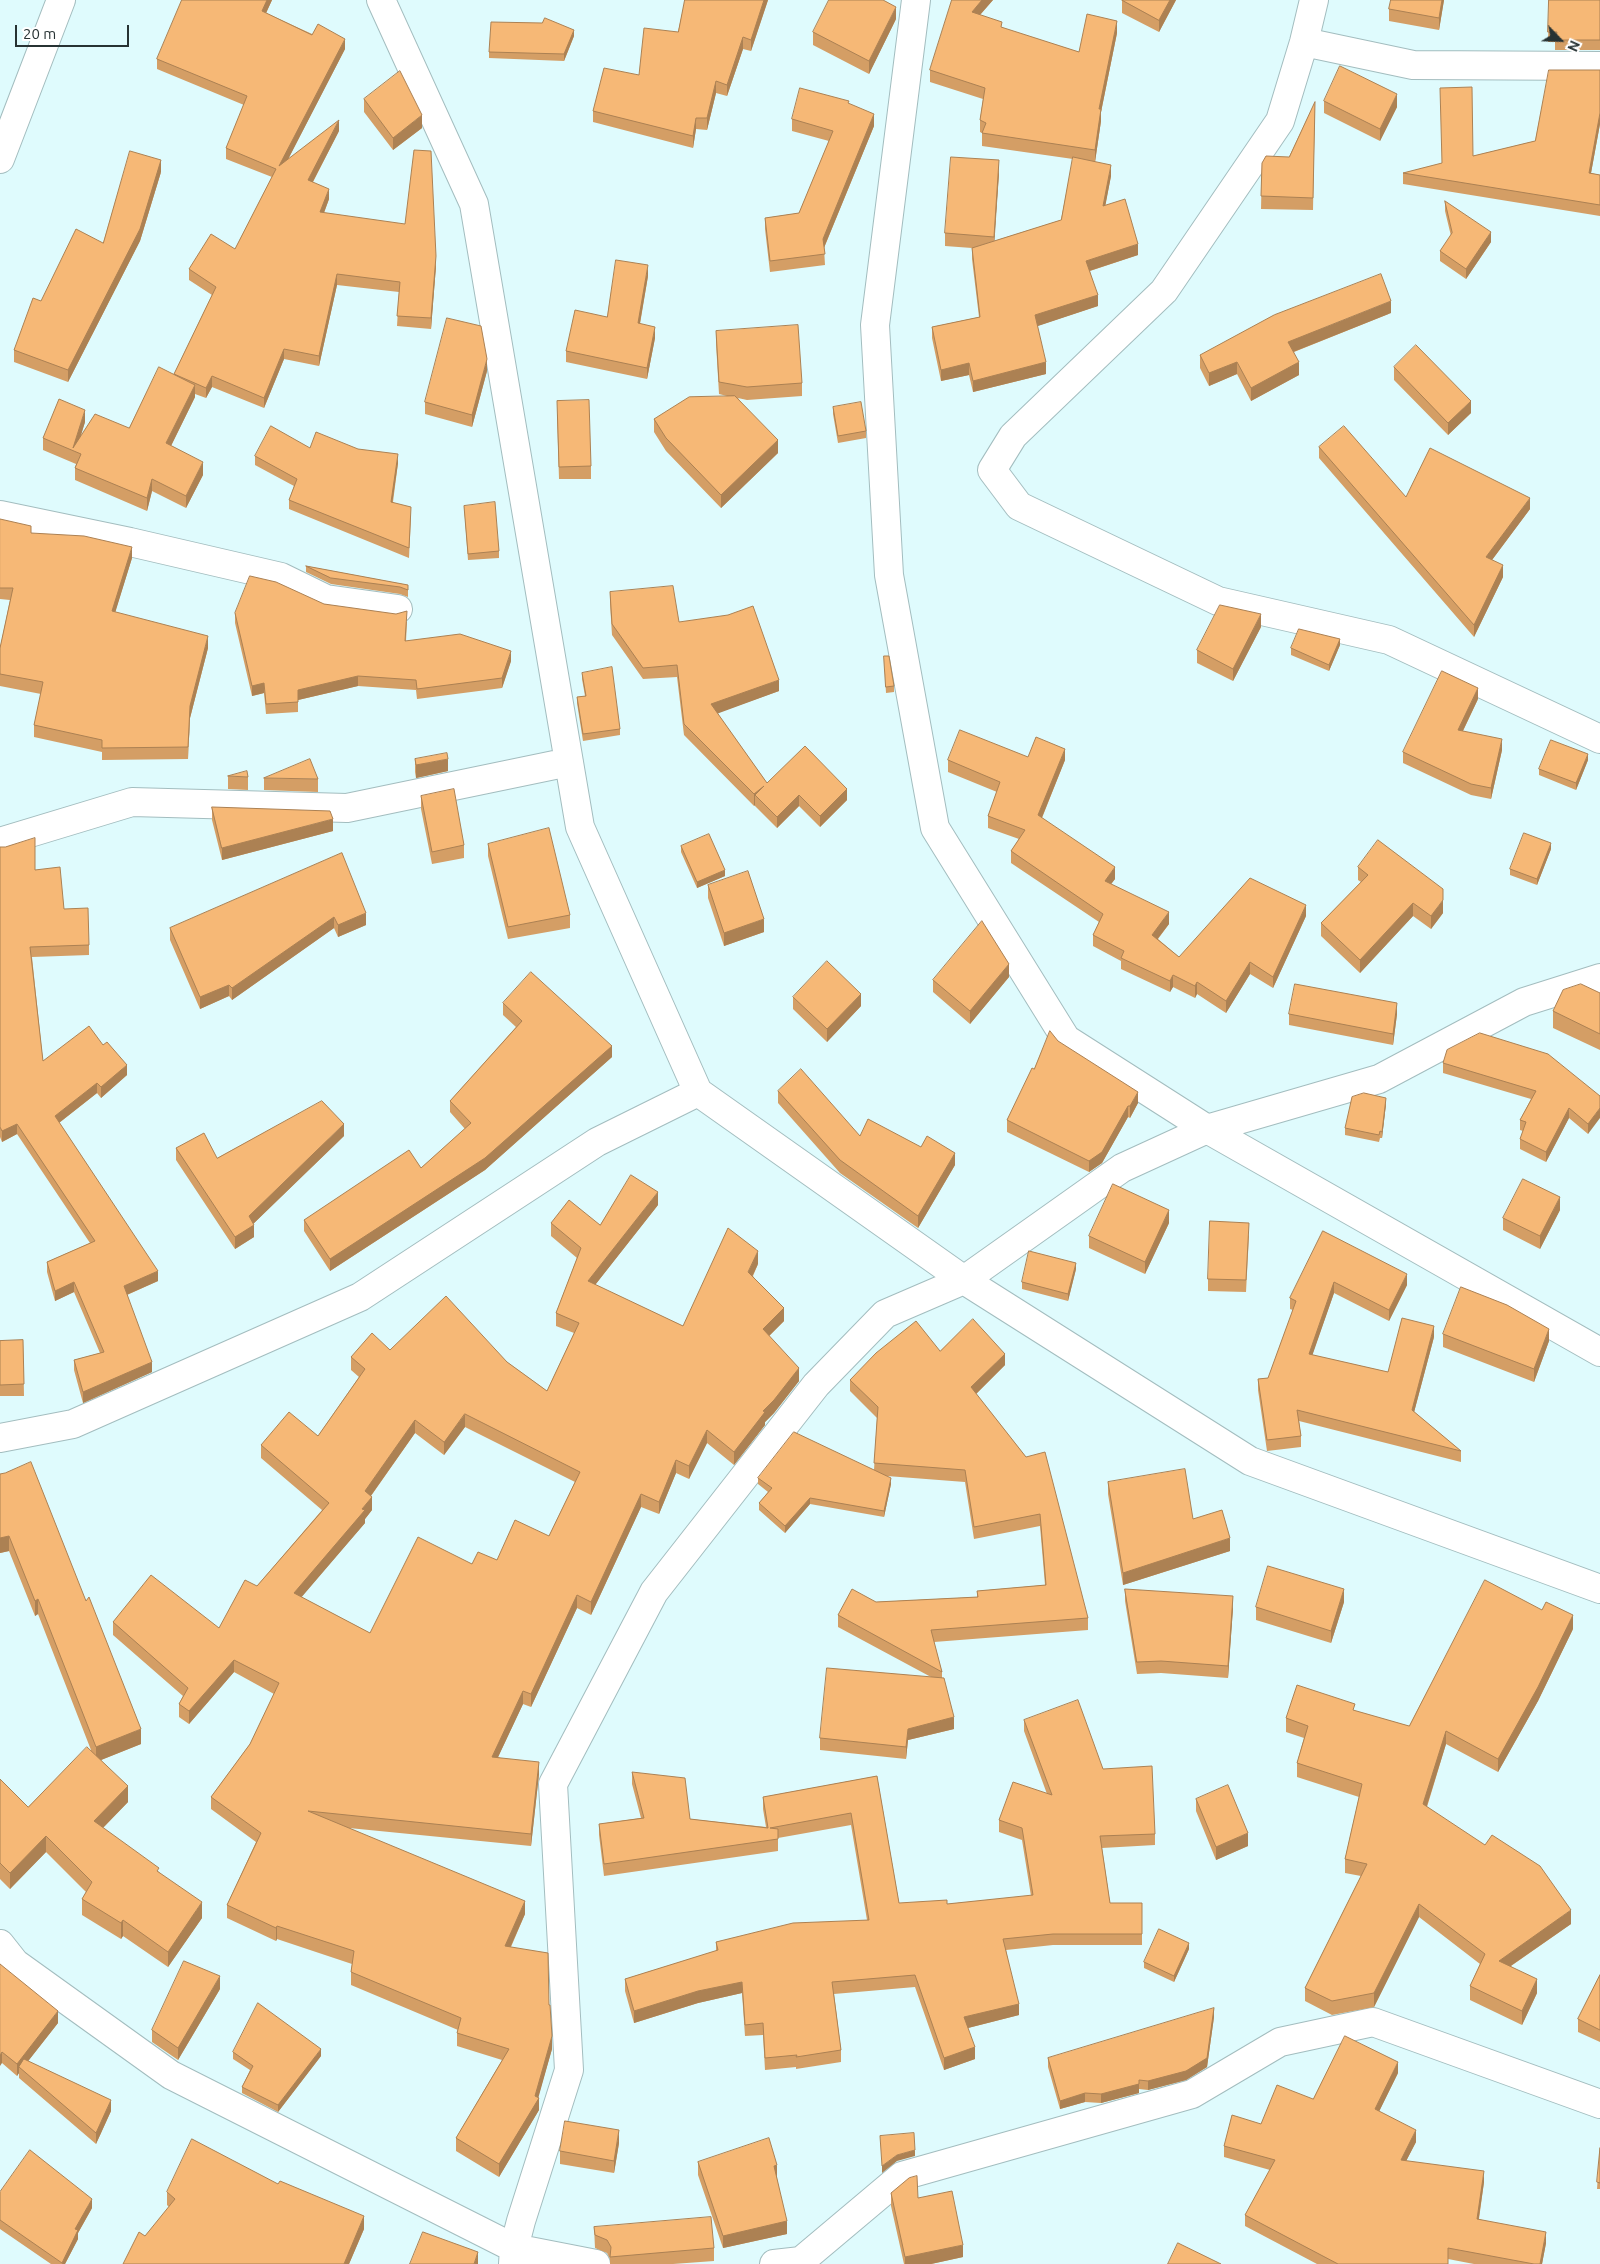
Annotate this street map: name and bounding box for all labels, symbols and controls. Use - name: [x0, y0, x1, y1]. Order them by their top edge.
- scale bar: [18, 15, 131, 47]
- north arrow: [1535, 15, 1585, 65]
- text: 20 m: [23, 25, 56, 42]
- text: N: [1564, 38, 1583, 54]

